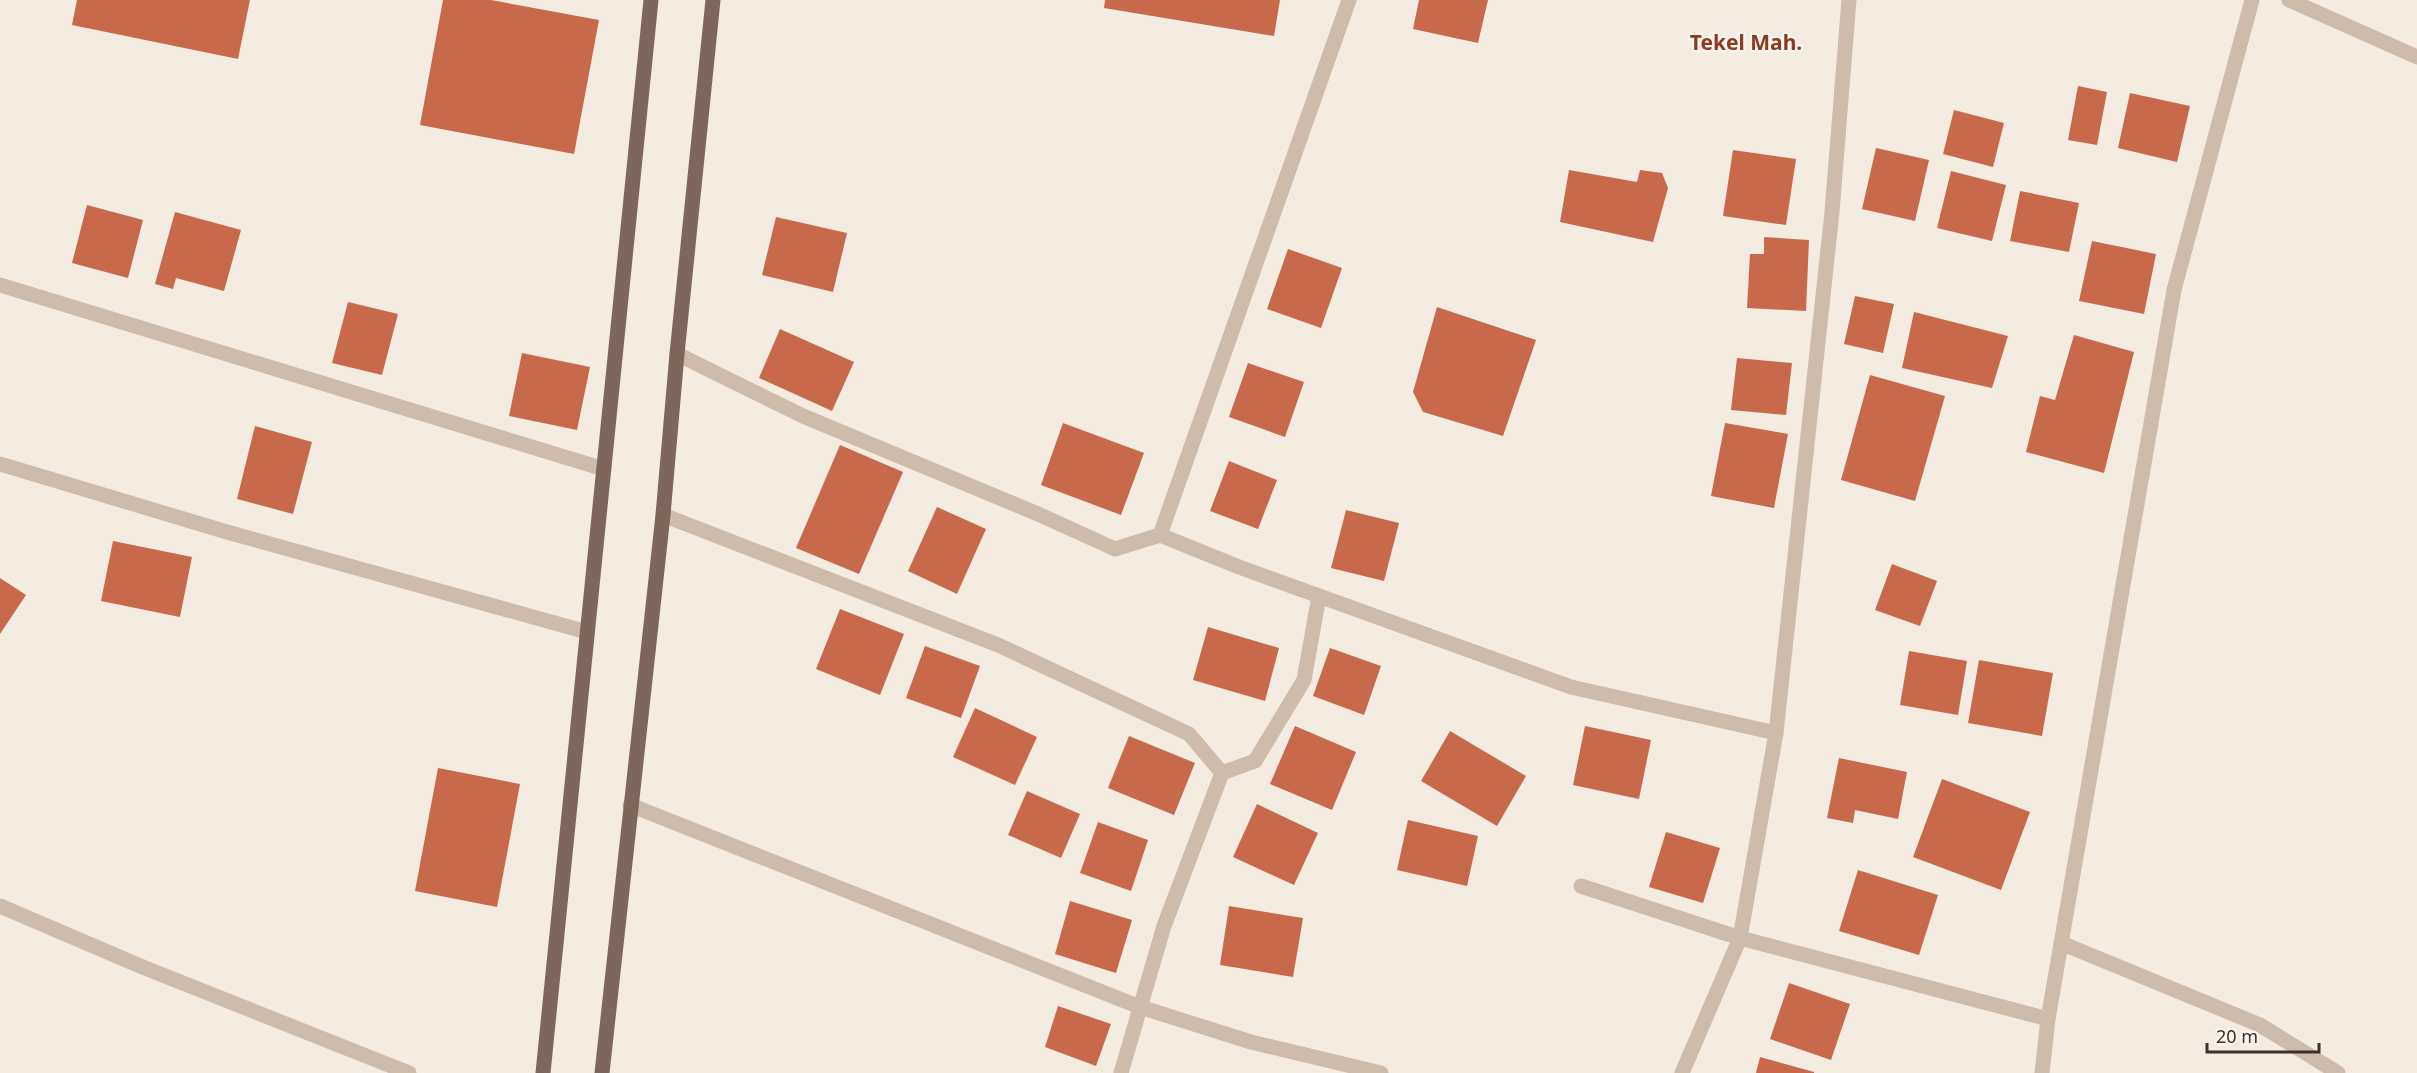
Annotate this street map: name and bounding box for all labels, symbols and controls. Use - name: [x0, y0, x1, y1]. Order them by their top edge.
- district label: Tekel Mah.: [1690, 28, 1802, 56]
- scale bar: [2207, 1016, 2320, 1054]
- text: 20 m: [2216, 1024, 2258, 1048]

